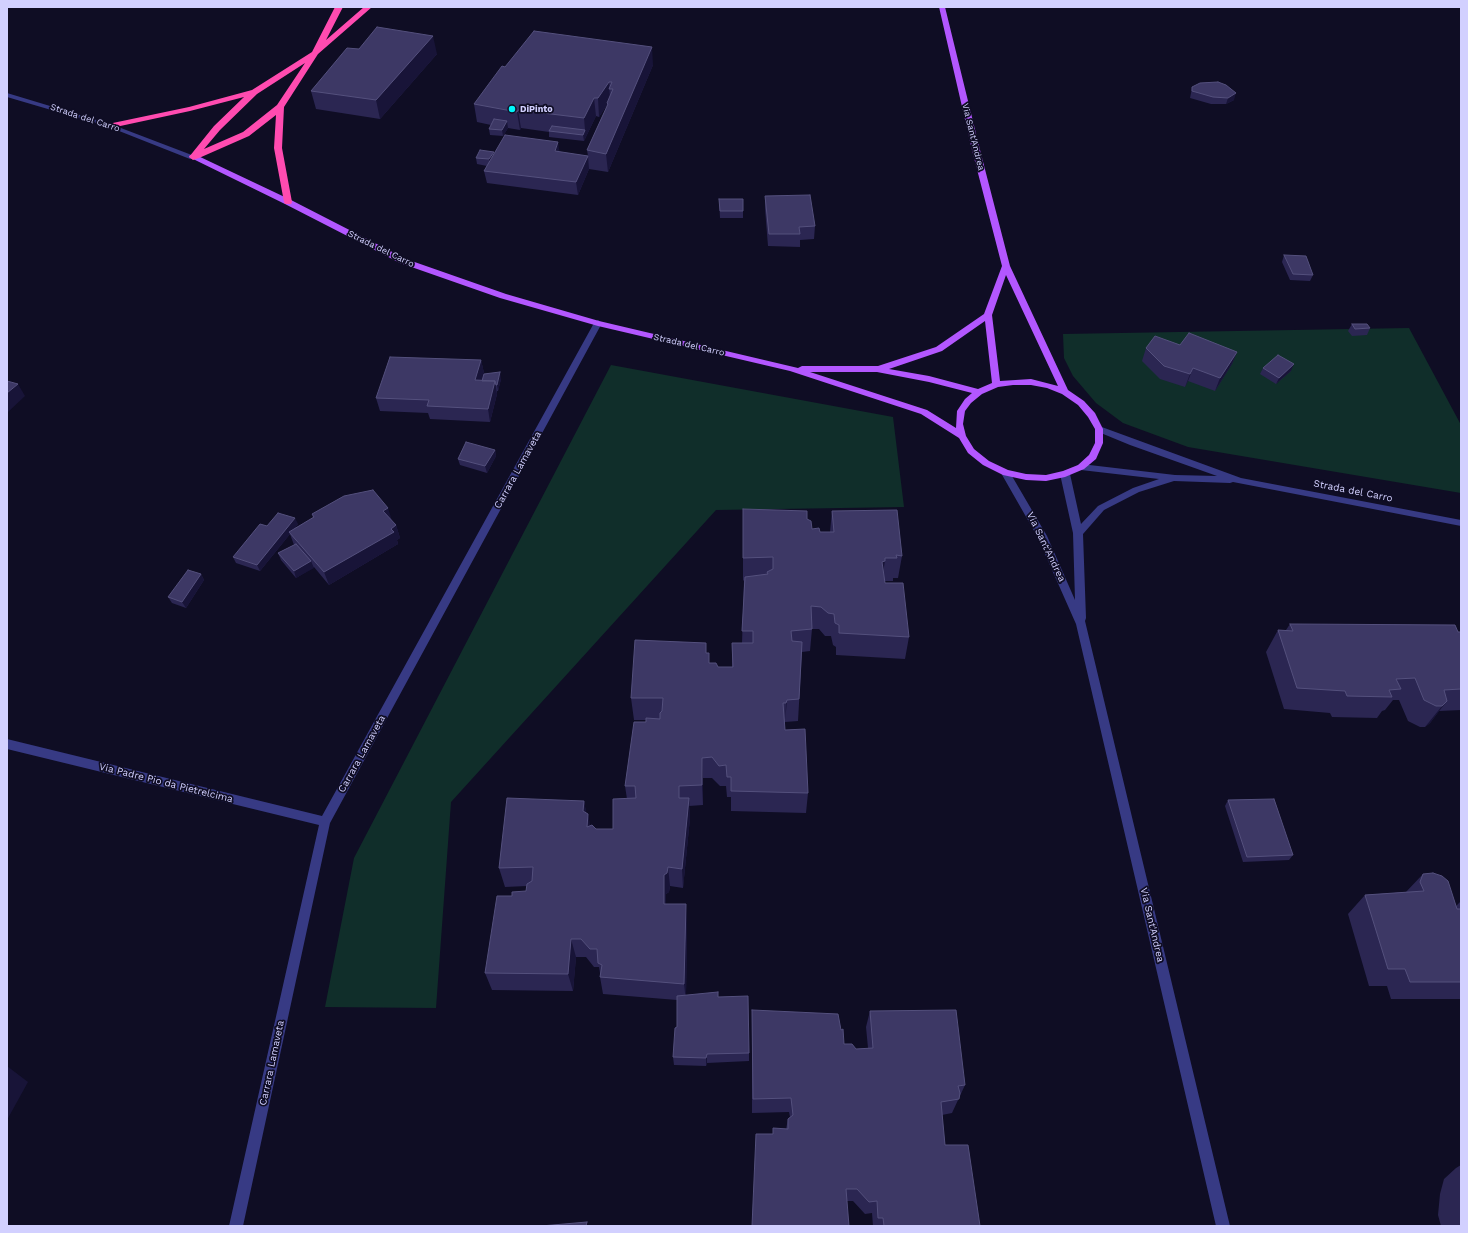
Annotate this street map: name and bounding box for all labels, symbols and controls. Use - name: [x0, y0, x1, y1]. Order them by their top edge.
- street label: Strada del Carro: [49, 102, 121, 134]
- street label: Via Sant'Andrea: [959, 102, 987, 172]
- marker: DiPinto: [507, 104, 517, 114]
- place label: DiPinto: [520, 104, 553, 114]
- street label: Strada del Carro: [346, 228, 416, 270]
- street label: Strada del Carro: [652, 332, 726, 358]
- street label: Carrara Lamaveta: [492, 429, 544, 511]
- street label: Strada del Carro: [1312, 477, 1394, 505]
- street label: Via Sant'Andrea: [1024, 510, 1068, 584]
- street label: Carrara Lamaveta: [336, 713, 388, 795]
- street label: Via Padre Pio da Pietrelcima: [98, 761, 234, 805]
- street label: Via Sant'Andrea: [1138, 887, 1166, 963]
- street label: Carrara Lamaveta: [257, 1019, 287, 1107]

